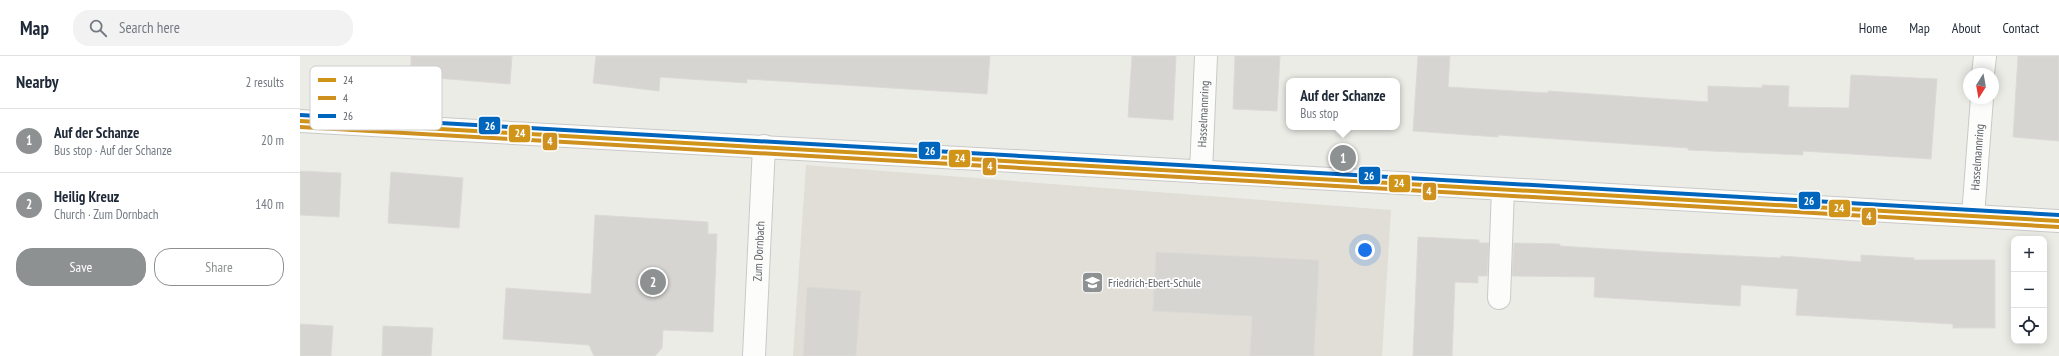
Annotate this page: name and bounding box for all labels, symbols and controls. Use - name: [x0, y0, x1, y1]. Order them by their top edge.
- search box: [73, 10, 353, 46]
- text: Map: [20, 16, 49, 40]
- icon: search: [87, 17, 109, 39]
- text: Search here: [119, 18, 180, 37]
- text: Home: [1859, 19, 1887, 37]
- text: Map: [1909, 19, 1930, 37]
- text: About: [1952, 19, 1981, 37]
- text: Contact: [2003, 19, 2039, 37]
- legend: [310, 66, 442, 130]
- north arrow: [1963, 68, 1999, 104]
- text: Nearby: [16, 71, 59, 93]
- text: 24: [343, 73, 353, 87]
- text: 2 results: [245, 74, 284, 91]
- popup: [1286, 78, 1400, 130]
- street label: Hasselmannring: [1194, 80, 1212, 148]
- text: Auf der Schanze: [1300, 86, 1386, 105]
- text: 4: [343, 91, 348, 105]
- text: Bus stop: [1300, 105, 1338, 122]
- text: 26: [343, 109, 353, 123]
- line badge: 26: [478, 116, 501, 135]
- text: 26: [485, 119, 495, 133]
- text: Auf der Schanze: [54, 123, 139, 142]
- street label: Hasselmannring: [1967, 123, 1987, 191]
- line badge: 24: [508, 124, 531, 143]
- text: 24: [515, 126, 526, 140]
- text: 1: [26, 132, 32, 149]
- text: 20 m: [261, 132, 284, 149]
- line badge: 4: [542, 132, 558, 151]
- text: 4: [547, 134, 553, 148]
- line badge: 26: [918, 141, 941, 160]
- text: Bus stop · Auf der Schanze: [54, 142, 172, 159]
- pin: 1: [1330, 143, 1356, 173]
- text: 26: [925, 144, 935, 158]
- line badge: 24: [948, 149, 971, 168]
- text: 24: [955, 151, 966, 165]
- line badge: 4: [982, 157, 997, 176]
- text: 4: [987, 159, 993, 173]
- line badge: 26: [1358, 166, 1381, 185]
- text: 26: [1364, 169, 1374, 183]
- line badge: 24: [1388, 174, 1411, 193]
- text: 24: [1394, 176, 1405, 190]
- line badge: 4: [1422, 182, 1437, 201]
- text: 4: [1426, 184, 1432, 198]
- text: Heilig Kreuz: [54, 187, 119, 206]
- line badge: 26: [1798, 191, 1821, 210]
- text: 26: [1804, 194, 1814, 208]
- text: 2: [26, 196, 32, 213]
- text: 140 m: [255, 196, 284, 213]
- line badge: 24: [1828, 199, 1851, 218]
- text: 24: [1834, 201, 1845, 215]
- text: Church · Zum Dornbach: [54, 206, 159, 223]
- line badge: 4: [1861, 207, 1877, 226]
- text: 4: [1866, 209, 1872, 223]
- street label: Zum Dornbach: [750, 221, 767, 282]
- map controls: [2011, 236, 2047, 344]
- button: +: [2011, 236, 2047, 272]
- your location: [1355, 240, 1375, 260]
- button: Save: [16, 248, 146, 286]
- button: Share: [154, 248, 284, 286]
- pin: 2: [640, 267, 666, 297]
- school or university icon: Friedrich-Ebert-Schule: [1079, 270, 1105, 296]
- button: −: [2011, 272, 2047, 308]
- place label: Friedrich-Ebert-Schule: [1108, 275, 1201, 290]
- button: locate: [2011, 308, 2047, 344]

